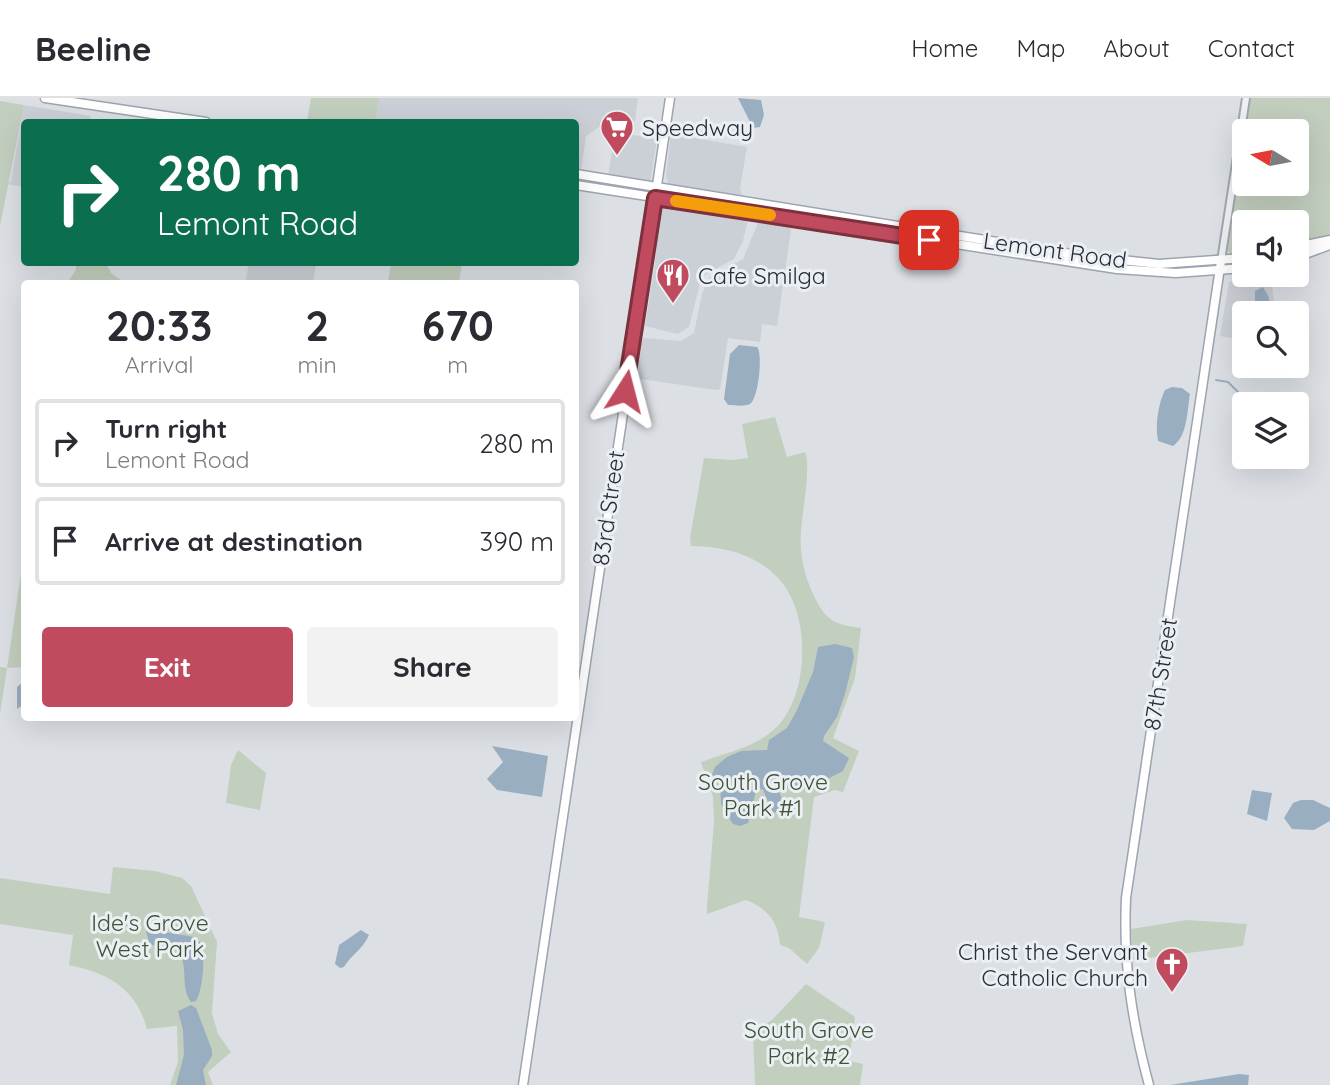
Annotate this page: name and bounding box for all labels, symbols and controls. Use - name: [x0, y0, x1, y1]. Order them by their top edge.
- text: Beeline: [35, 28, 151, 69]
- text: Home: [911, 33, 978, 63]
- text: Map: [1016, 33, 1065, 63]
- text: About: [1103, 33, 1170, 63]
- text: Contact: [1208, 33, 1295, 63]
- supermarket icon: Speedway: [598, 108, 636, 157]
- place label: Speedway: [642, 113, 753, 142]
- north arrow: [1232, 119, 1309, 196]
- map controls: [1232, 119, 1309, 469]
- text: 280 m: [157, 142, 301, 203]
- icon: right: [42, 147, 133, 238]
- text: Lemont Road: [157, 203, 358, 243]
- pin: [899, 210, 959, 270]
- button: sound: [1232, 210, 1309, 287]
- icon: arrive: [910, 221, 948, 259]
- street label: Lemont Road: [981, 226, 1129, 274]
- restaurant icon: Cafe Smilga: [654, 256, 692, 305]
- place label: Cafe Smilga: [698, 261, 826, 290]
- text: 20:33: [106, 299, 212, 352]
- text: 2: [305, 299, 329, 352]
- text: 670: [422, 299, 494, 352]
- button: search: [1232, 301, 1309, 378]
- text: Arrival: [125, 350, 194, 379]
- text: min: [297, 350, 337, 379]
- text: m: [447, 350, 468, 379]
- position arrow: [588, 354, 662, 428]
- button: layers: [1232, 392, 1309, 469]
- text: Turn right: [105, 412, 227, 445]
- icon: right: [46, 424, 84, 462]
- text: 280 m: [479, 427, 554, 460]
- text: Lemont Road: [105, 445, 250, 474]
- street label: 83rd Street: [586, 448, 630, 567]
- icon: arrive: [46, 522, 84, 560]
- text: Arrive at destination: [105, 525, 363, 558]
- text: 390 m: [480, 525, 554, 558]
- street label: 87th Street: [1137, 615, 1183, 732]
- button: Exit: [42, 627, 293, 707]
- button: Share: [307, 627, 558, 707]
- park label: South Grove Park #1: [698, 767, 828, 822]
- park label: Ide's Grove West Park: [91, 908, 209, 963]
- place label: Christ the Servant Catholic Church: [958, 937, 1148, 992]
- church icon: Christ the Servant Catholic Church: [1153, 945, 1191, 994]
- park label: South Grove Park #2: [744, 1015, 874, 1070]

